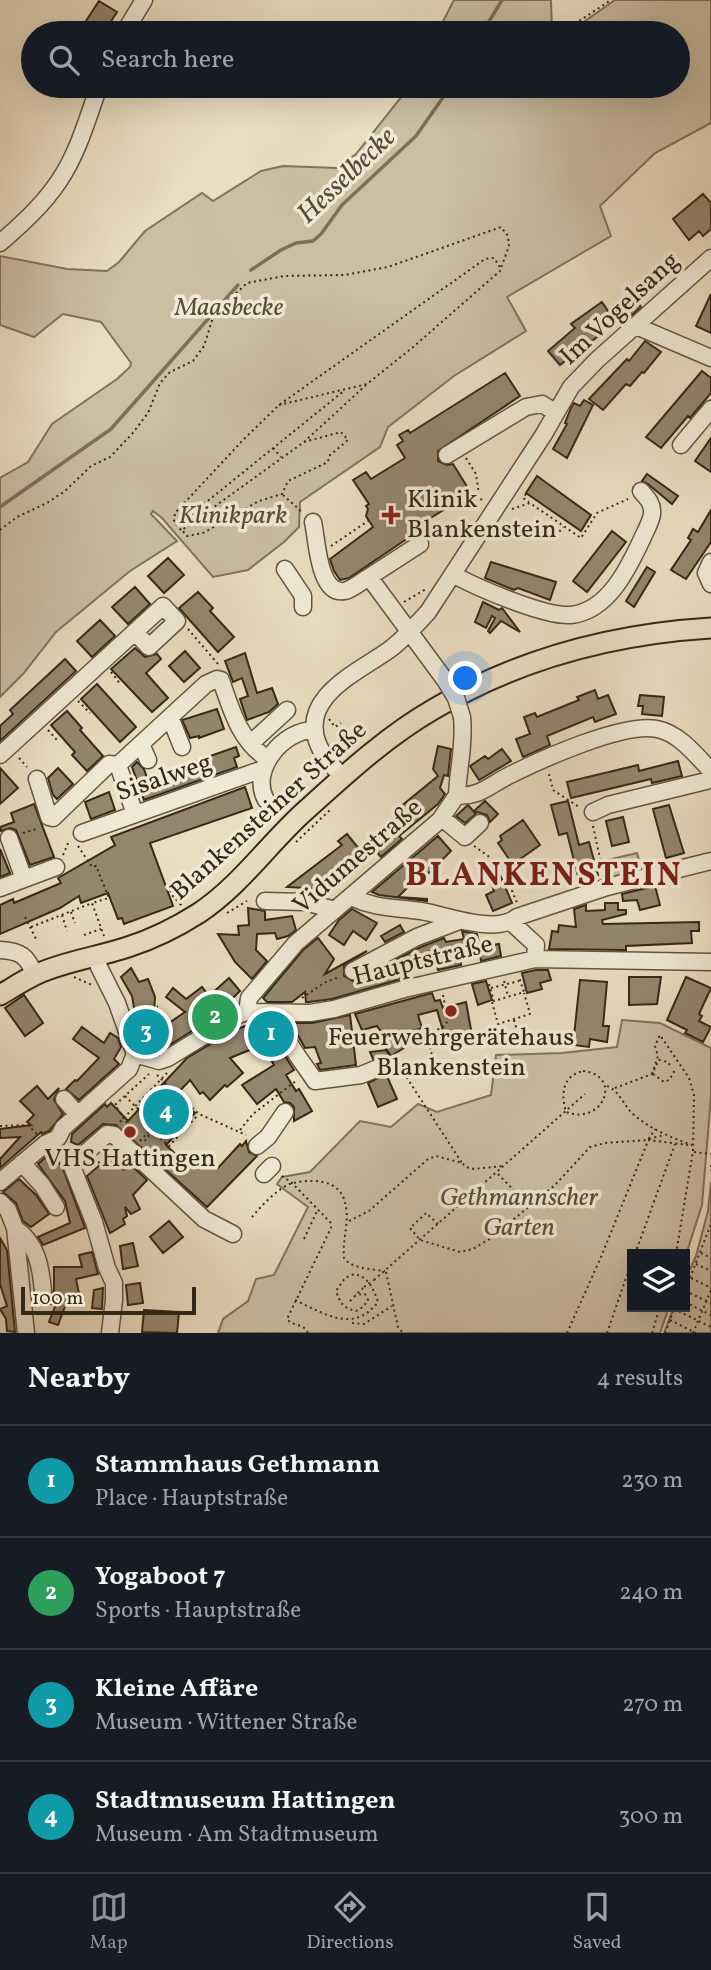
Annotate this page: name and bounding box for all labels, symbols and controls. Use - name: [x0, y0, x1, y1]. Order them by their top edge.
- search box: [21, 21, 690, 98]
- icon: search: [45, 41, 83, 79]
- text: Search here: [101, 42, 234, 78]
- water label: Hesselbecke: [289, 119, 405, 233]
- street label: Im Vogelsang: [552, 244, 688, 374]
- park label: Maasbecke: [174, 290, 284, 326]
- place label: Klinik Blankenstein: [407, 482, 557, 548]
- park label: Klinikpark: [179, 498, 287, 534]
- marker: Klinik Blankenstein: [381, 505, 401, 525]
- your location: [448, 661, 482, 695]
- street label: Blankensteiner Straße: [163, 713, 375, 909]
- street label: Sisalweg: [111, 745, 217, 811]
- street label: Vidumestraße: [285, 791, 431, 923]
- district label: BLANKENSTEIN: [405, 854, 683, 900]
- street label: Hauptstraße: [349, 926, 497, 996]
- pin: 2: [192, 991, 238, 1043]
- marker: Feuerwehrgerätehaus Blankenstein: [443, 1003, 459, 1019]
- pin: 3: [123, 1006, 169, 1058]
- pin: 1: [248, 1008, 294, 1060]
- place label: Feuerwehrgerätehaus Blankenstein: [328, 1020, 574, 1086]
- pin: 4: [143, 1086, 189, 1138]
- marker: VHS Hattingen: [122, 1124, 138, 1140]
- place label: VHS Hattingen: [44, 1141, 216, 1177]
- park label: Gethmannscher Garten: [440, 1180, 599, 1246]
- map controls: [627, 1249, 690, 1312]
- button: layers: [627, 1249, 690, 1312]
- scale bar: [21, 1284, 196, 1316]
- text: 100 m: [32, 1286, 83, 1312]
- text: Nearby: [28, 1358, 130, 1400]
- text: 4 results: [597, 1363, 683, 1395]
- text: Stammhaus Gethmann: [95, 1447, 380, 1483]
- text: 1: [46, 1465, 56, 1497]
- text: 230 m: [621, 1465, 683, 1497]
- text: Place · Hauptstraße: [95, 1483, 288, 1515]
- text: Yogaboot 7: [95, 1559, 226, 1595]
- text: 2: [45, 1577, 57, 1609]
- text: 240 m: [619, 1577, 683, 1609]
- text: Sports · Hauptstraße: [95, 1595, 301, 1627]
- text: Kleine Affäre: [95, 1671, 258, 1707]
- text: 3: [45, 1689, 57, 1721]
- text: 270 m: [622, 1689, 683, 1721]
- text: Museum · Wittener Straße: [95, 1707, 357, 1739]
- text: Stadtmuseum Hattingen: [95, 1783, 396, 1819]
- text: 4: [44, 1801, 58, 1833]
- text: 300 m: [619, 1801, 683, 1833]
- text: Museum · Am Stadtmuseum: [95, 1819, 379, 1851]
- tab: Map: [89, 1888, 128, 1956]
- tab: Directions: [307, 1888, 394, 1956]
- tab: Saved: [573, 1888, 621, 1956]

